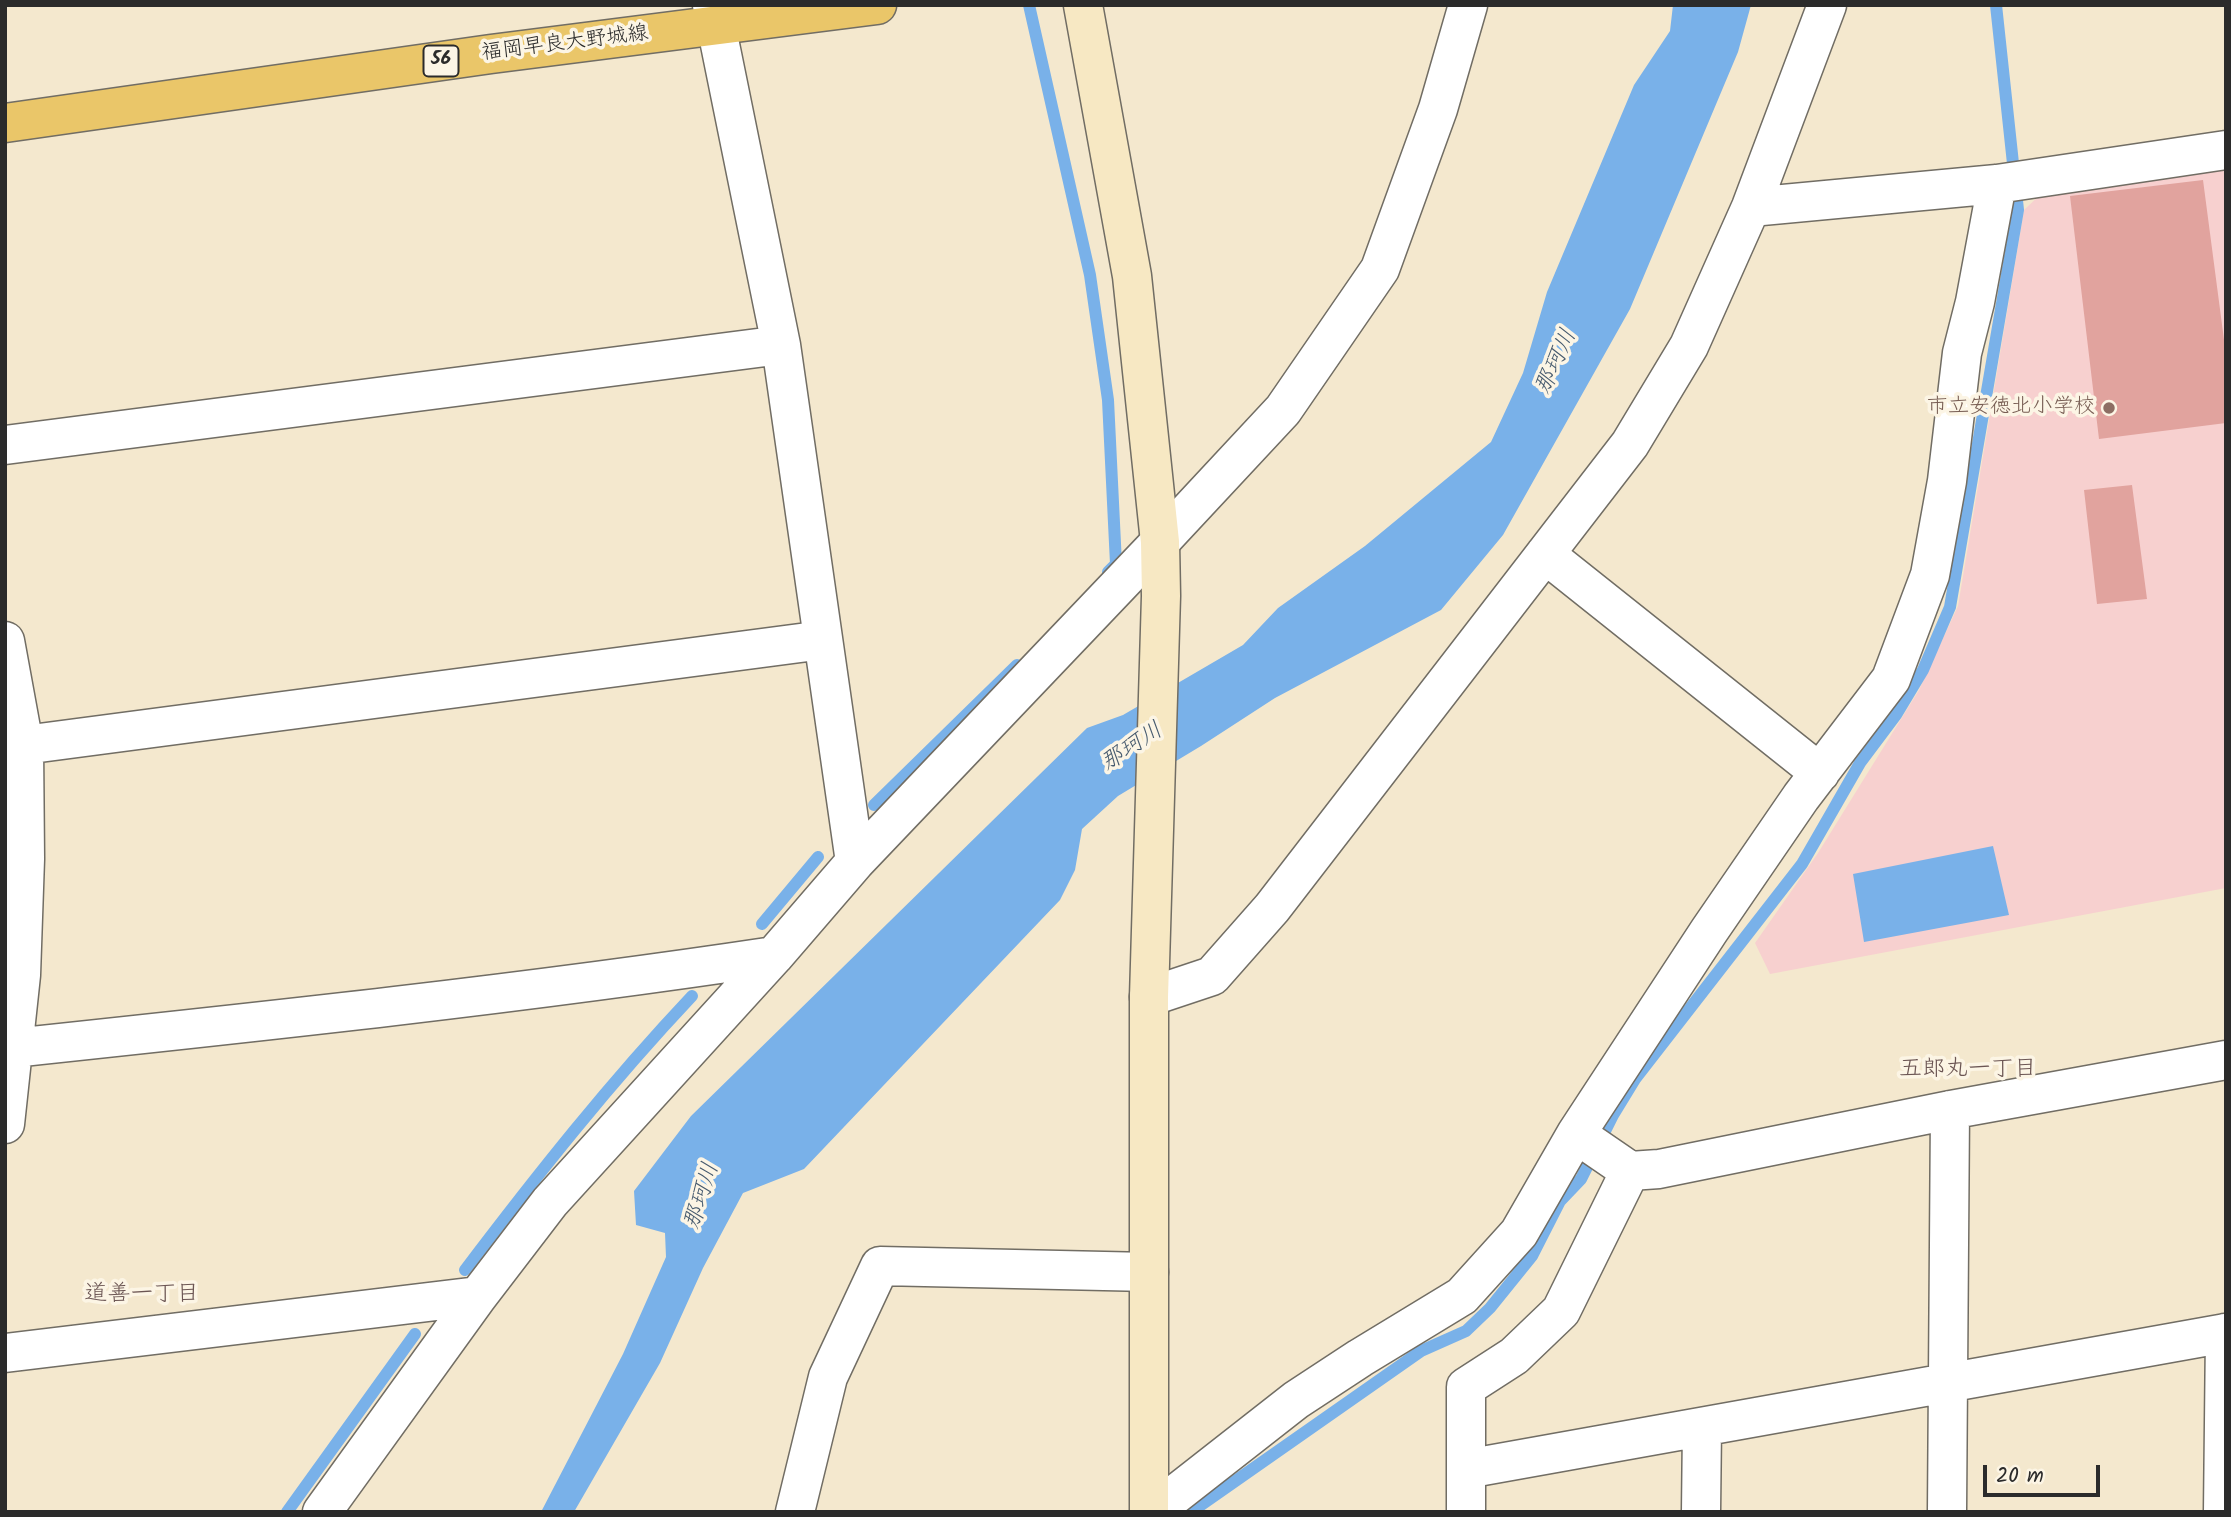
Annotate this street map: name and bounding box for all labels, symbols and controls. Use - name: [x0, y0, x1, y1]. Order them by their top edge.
- street label: 福岡早良大野城線: [480, 22, 650, 68]
- road number: 56: [424, 45, 458, 76]
- water label: 那珂川: [1531, 326, 1585, 400]
- place label: 市立安徳北小学校: [1927, 395, 2095, 421]
- marker: 市立安徳北小学校: [2101, 400, 2117, 416]
- water label: 那珂川: [1097, 718, 1169, 780]
- district label: 五郎丸一丁目: [1899, 1057, 2037, 1085]
- water label: 那珂川: [681, 1160, 727, 1234]
- district label: 道善一丁目: [85, 1282, 199, 1310]
- scale bar: [1986, 1450, 2103, 1494]
- text: 20 m: [1996, 1460, 2044, 1493]

